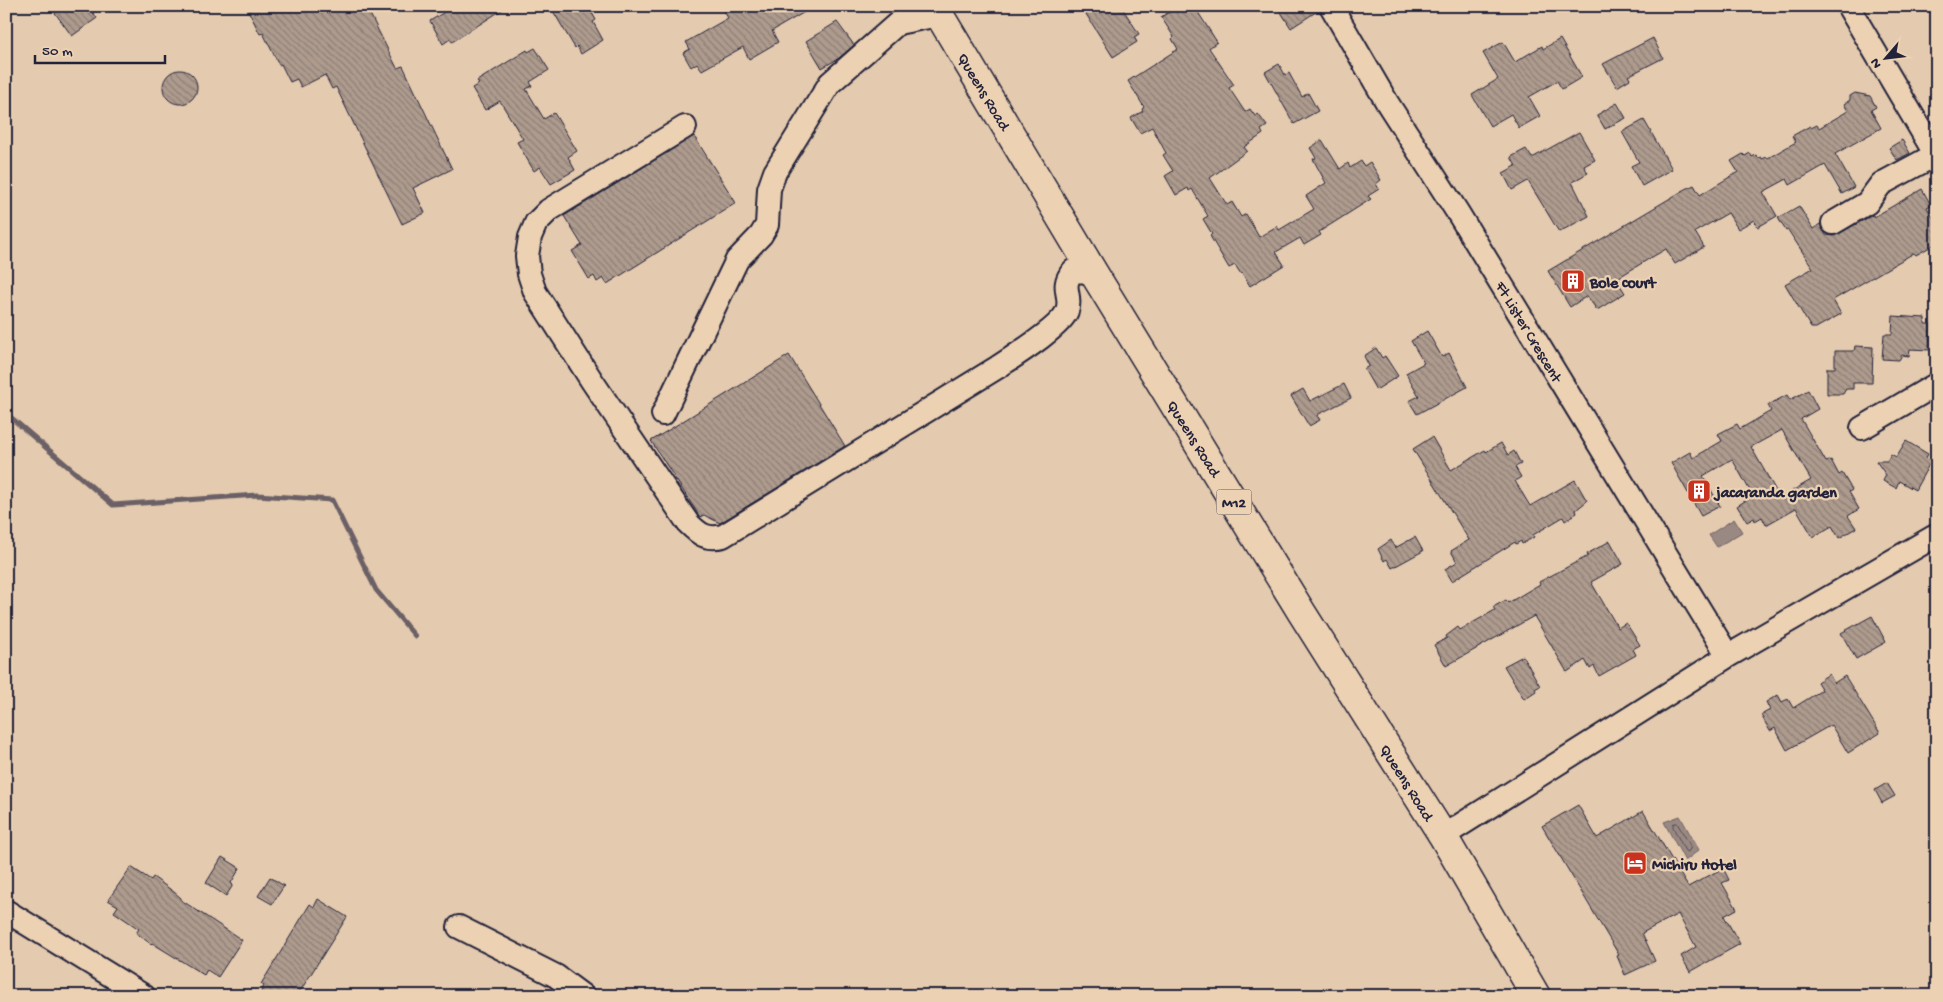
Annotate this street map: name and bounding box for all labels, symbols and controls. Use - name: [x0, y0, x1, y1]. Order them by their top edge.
- scale bar: [35, 32, 165, 64]
- north arrow: [1860, 32, 1910, 82]
- text: 50 m: [42, 43, 73, 61]
- street label: Queens Road: [951, 51, 1013, 136]
- text: N: [1867, 55, 1886, 71]
- building icon: Bole court: [1560, 268, 1586, 294]
- place label: Bole court: [1589, 275, 1657, 294]
- street label: Ft Lister Crescent: [1489, 278, 1565, 388]
- street label: Queens Road: [1161, 398, 1224, 483]
- building icon: jacaranda garden: [1686, 478, 1712, 504]
- place label: jacaranda garden: [1713, 485, 1837, 504]
- road number: M12: [1216, 490, 1252, 514]
- street label: Queens Road: [1374, 742, 1437, 827]
- hotel icon: Michiru Hotel: [1622, 850, 1648, 876]
- place label: Michiru Hotel: [1652, 857, 1737, 876]

